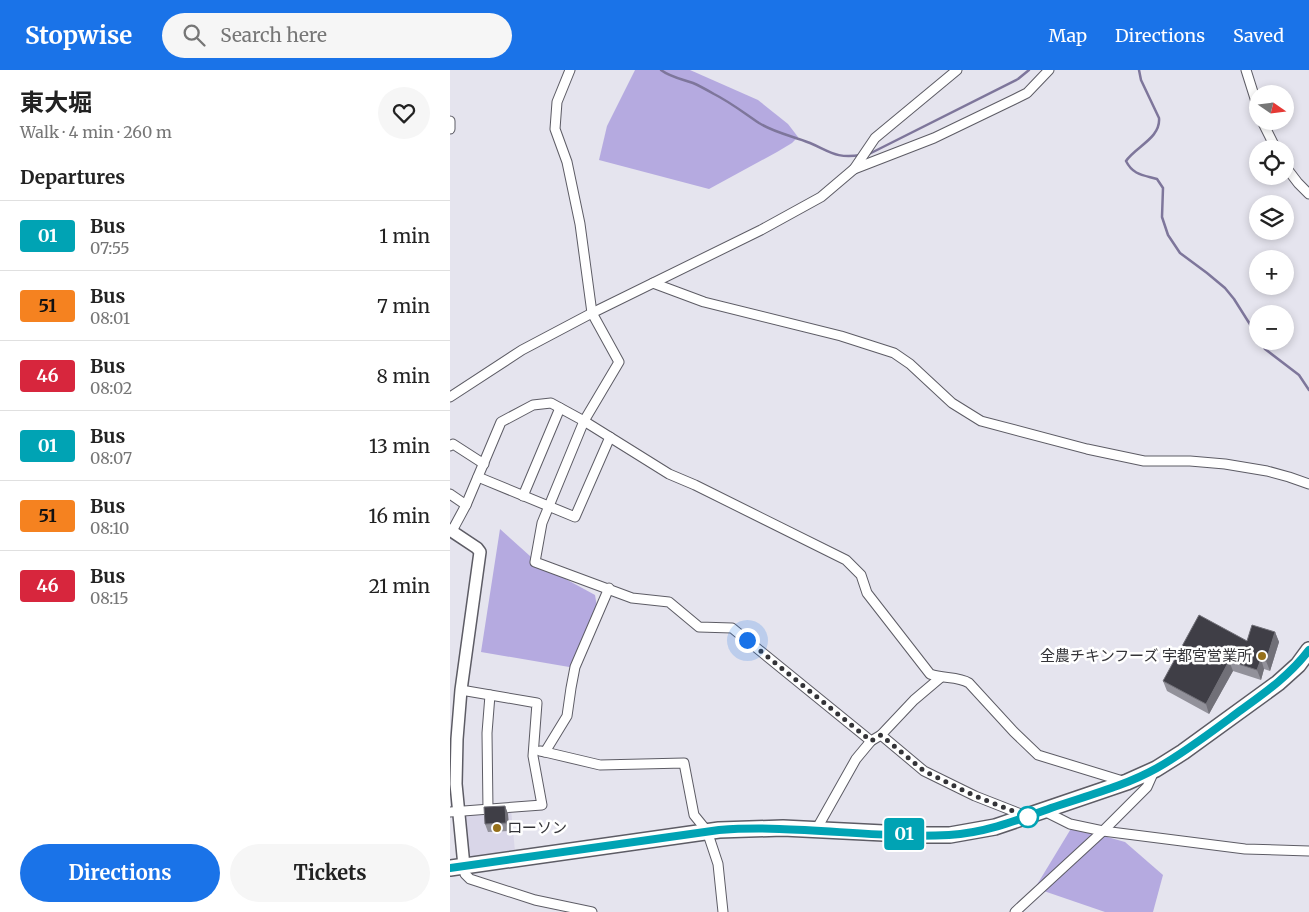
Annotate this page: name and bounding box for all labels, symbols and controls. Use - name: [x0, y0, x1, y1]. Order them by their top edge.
- search box: [162, 13, 512, 58]
- text: Stopwise: [25, 20, 132, 51]
- icon: search: [180, 21, 208, 49]
- text: Search here: [220, 23, 327, 47]
- text: Map: [1049, 24, 1087, 47]
- text: Directions: [1115, 24, 1205, 47]
- text: Saved: [1233, 24, 1284, 47]
- north arrow: [1249, 85, 1294, 130]
- map controls: [1249, 85, 1294, 350]
- text: 東大堀: [20, 87, 92, 118]
- button: heart: [378, 87, 430, 139]
- text: Walk · 4 min · 260 m: [20, 122, 172, 142]
- button: locate: [1249, 140, 1294, 185]
- text: Departures: [20, 165, 125, 189]
- button: layers: [1249, 195, 1294, 240]
- text: Bus: [90, 214, 125, 238]
- text: 01: [38, 224, 57, 247]
- text: 1 min: [379, 224, 430, 248]
- text: 07:55: [90, 238, 130, 258]
- button: +: [1249, 250, 1294, 295]
- text: Bus: [90, 284, 125, 308]
- text: 51: [38, 294, 57, 317]
- text: 7 min: [377, 294, 430, 318]
- button: −: [1249, 305, 1294, 350]
- text: 08:01: [90, 308, 130, 328]
- text: Bus: [90, 354, 125, 378]
- text: 46: [36, 364, 59, 387]
- text: 8 min: [377, 364, 430, 388]
- text: 08:02: [90, 378, 132, 398]
- text: Bus: [90, 424, 125, 448]
- text: 01: [38, 434, 57, 457]
- text: 13 min: [369, 434, 430, 458]
- text: 08:07: [90, 448, 132, 468]
- text: Bus: [90, 494, 125, 518]
- text: 51: [38, 504, 57, 527]
- text: 16 min: [369, 504, 430, 528]
- text: 08:10: [90, 518, 129, 538]
- text: Bus: [90, 564, 125, 588]
- text: 46: [36, 574, 59, 597]
- text: 21 min: [369, 574, 430, 598]
- text: 08:15: [90, 588, 129, 608]
- your location: [735, 628, 760, 653]
- place label: 全農チキンフーズ 宇都宮営業所: [1040, 646, 1252, 665]
- marker: 全農チキンフーズ 宇都宮営業所: [1256, 650, 1268, 662]
- unlabelled marker: [1017, 806, 1039, 828]
- place label: ローソン: [507, 818, 567, 837]
- line badge: 01: [882, 818, 926, 850]
- marker: ローソン: [491, 822, 503, 834]
- text: 01: [894, 822, 914, 845]
- button: Directions: [20, 844, 220, 902]
- button: Tickets: [230, 844, 430, 902]

